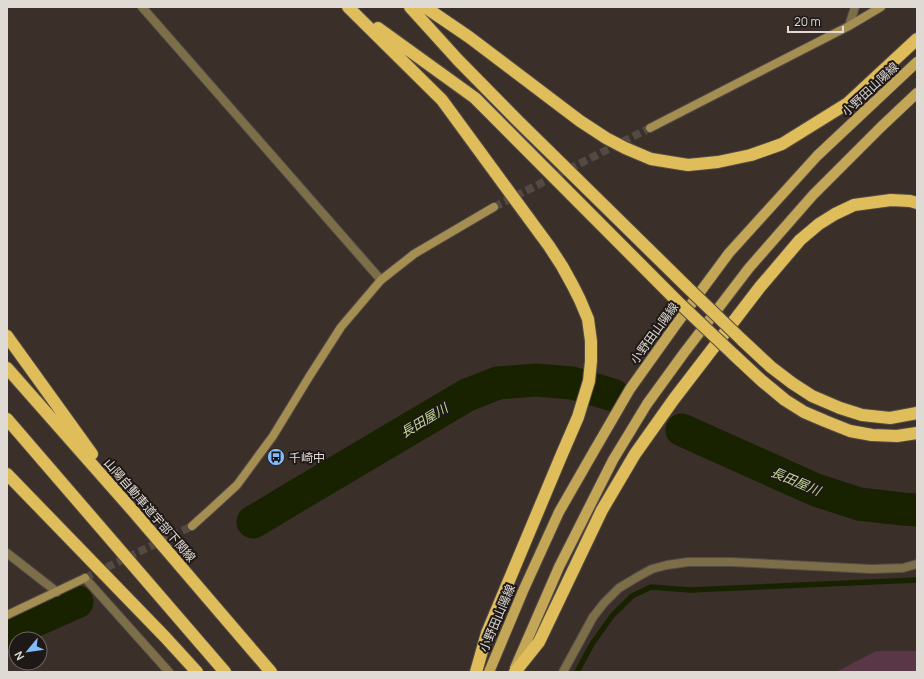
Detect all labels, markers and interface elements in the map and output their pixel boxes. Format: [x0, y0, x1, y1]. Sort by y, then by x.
scale bar [788, 8, 843, 34]
text: 20 m [794, 13, 821, 30]
street label: 小野田山陽線 [838, 58, 902, 120]
street label: 小野田山陽線 [626, 299, 682, 367]
water label: 長田屋川 [397, 398, 453, 441]
bus stop icon: 千崎中 [266, 447, 286, 467]
place label: 千崎中 [289, 449, 325, 466]
street label: 山陽自動車道宇部下関線 [100, 455, 200, 565]
water label: 長田屋川 [769, 463, 825, 500]
street label: 小野田山陽線 [475, 582, 519, 654]
north arrow [8, 631, 48, 671]
text: N [10, 649, 27, 663]

